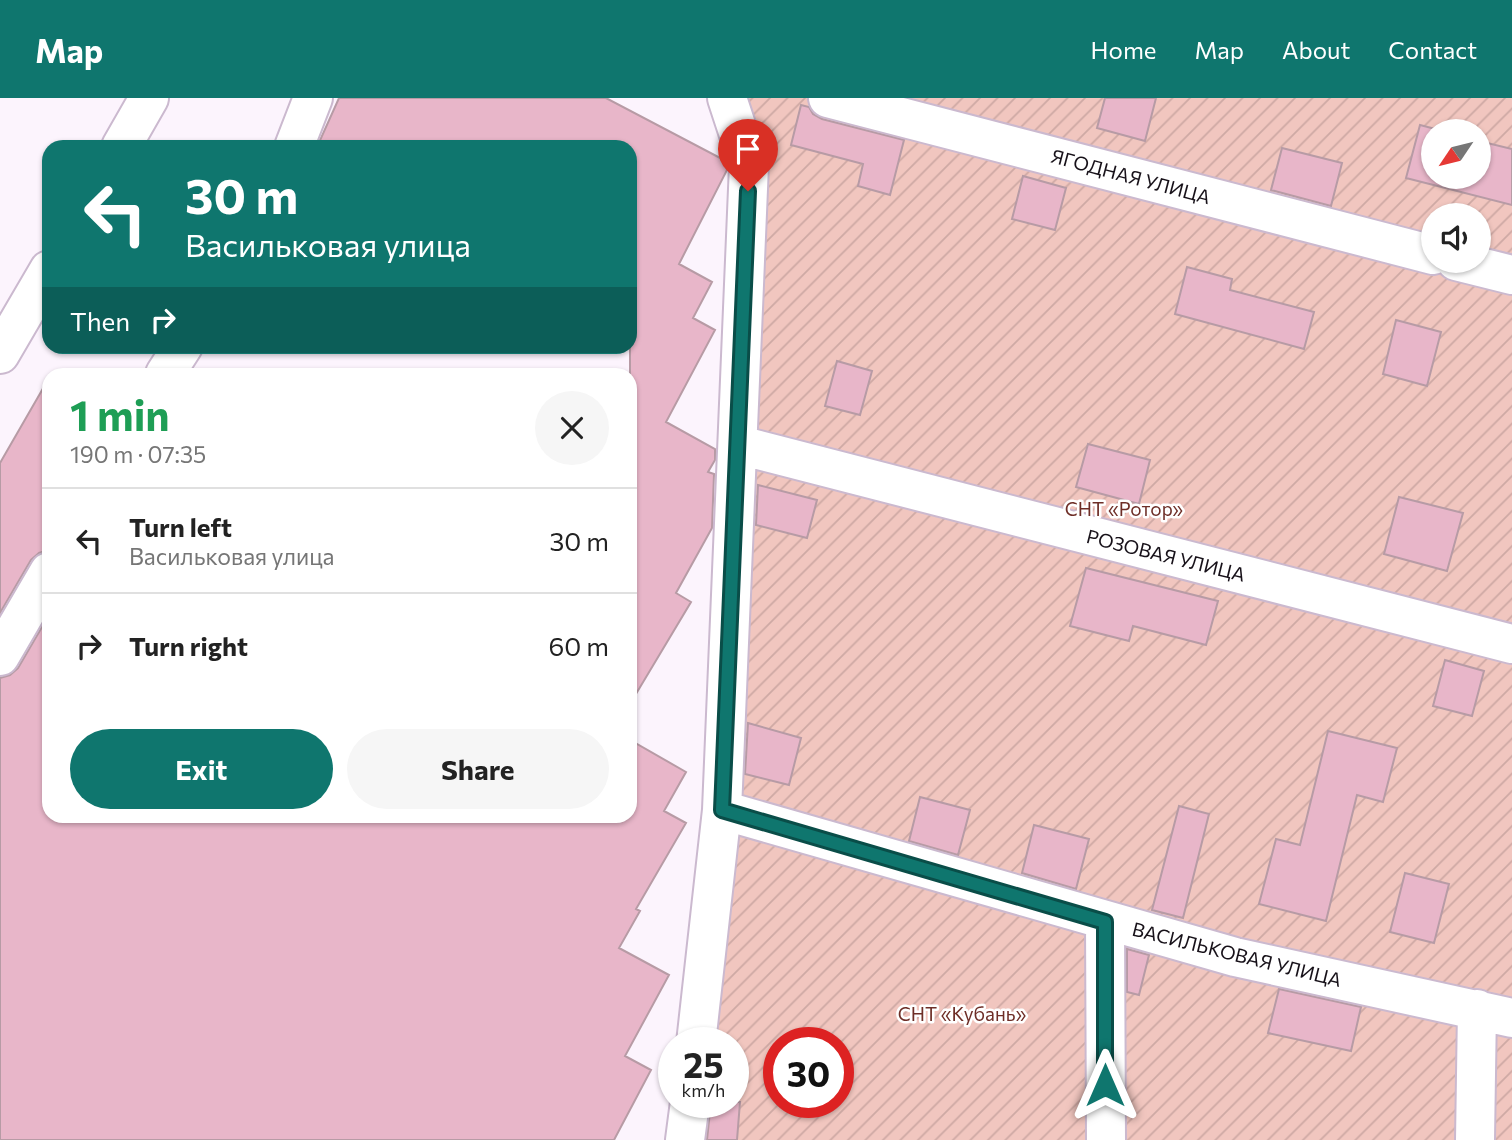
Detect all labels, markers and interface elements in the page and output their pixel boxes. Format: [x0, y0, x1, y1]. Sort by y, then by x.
text: Map [35, 29, 103, 70]
text: Home [1091, 35, 1157, 64]
text: Map [1195, 35, 1244, 64]
text: About [1282, 35, 1350, 64]
text: Contact [1388, 35, 1477, 64]
pin [718, 119, 778, 191]
north arrow [1421, 119, 1491, 189]
map controls [1421, 119, 1491, 273]
icon: arrive [729, 130, 767, 168]
street label: ЯГОДНАЯ УЛИЦА [1049, 144, 1213, 208]
text: 30 m [185, 164, 298, 224]
icon: left [70, 168, 161, 259]
button: sound [1421, 203, 1491, 273]
text: Васильковая улица [185, 224, 471, 264]
icon: right [144, 301, 182, 339]
text: Then [70, 305, 130, 336]
text: 1 min [70, 388, 170, 440]
button: close [535, 391, 609, 465]
text: 190 m · 07:35 [70, 440, 206, 468]
park label: СНТ «Ротор» [1065, 497, 1183, 520]
text: Turn left [129, 511, 232, 542]
icon: left [70, 522, 108, 560]
street label: РОЗОВАЯ УЛИЦА [1084, 524, 1248, 586]
text: 30 m [550, 525, 609, 556]
text: Васильковая улица [129, 542, 335, 570]
icon: right [70, 627, 108, 665]
text: Turn right [129, 630, 248, 661]
text: 60 m [549, 630, 609, 661]
button: Exit [70, 729, 333, 809]
button: Share [347, 729, 609, 809]
street label: ВАСИЛЬКОВАЯ УЛИЦА [1130, 917, 1344, 991]
park label: СНТ «Кубань» [898, 1002, 1026, 1025]
speed limit sign: 30 [763, 1027, 854, 1118]
text: 25 [683, 1042, 724, 1085]
position arrow [1068, 1048, 1142, 1122]
text: km/h [682, 1079, 725, 1101]

